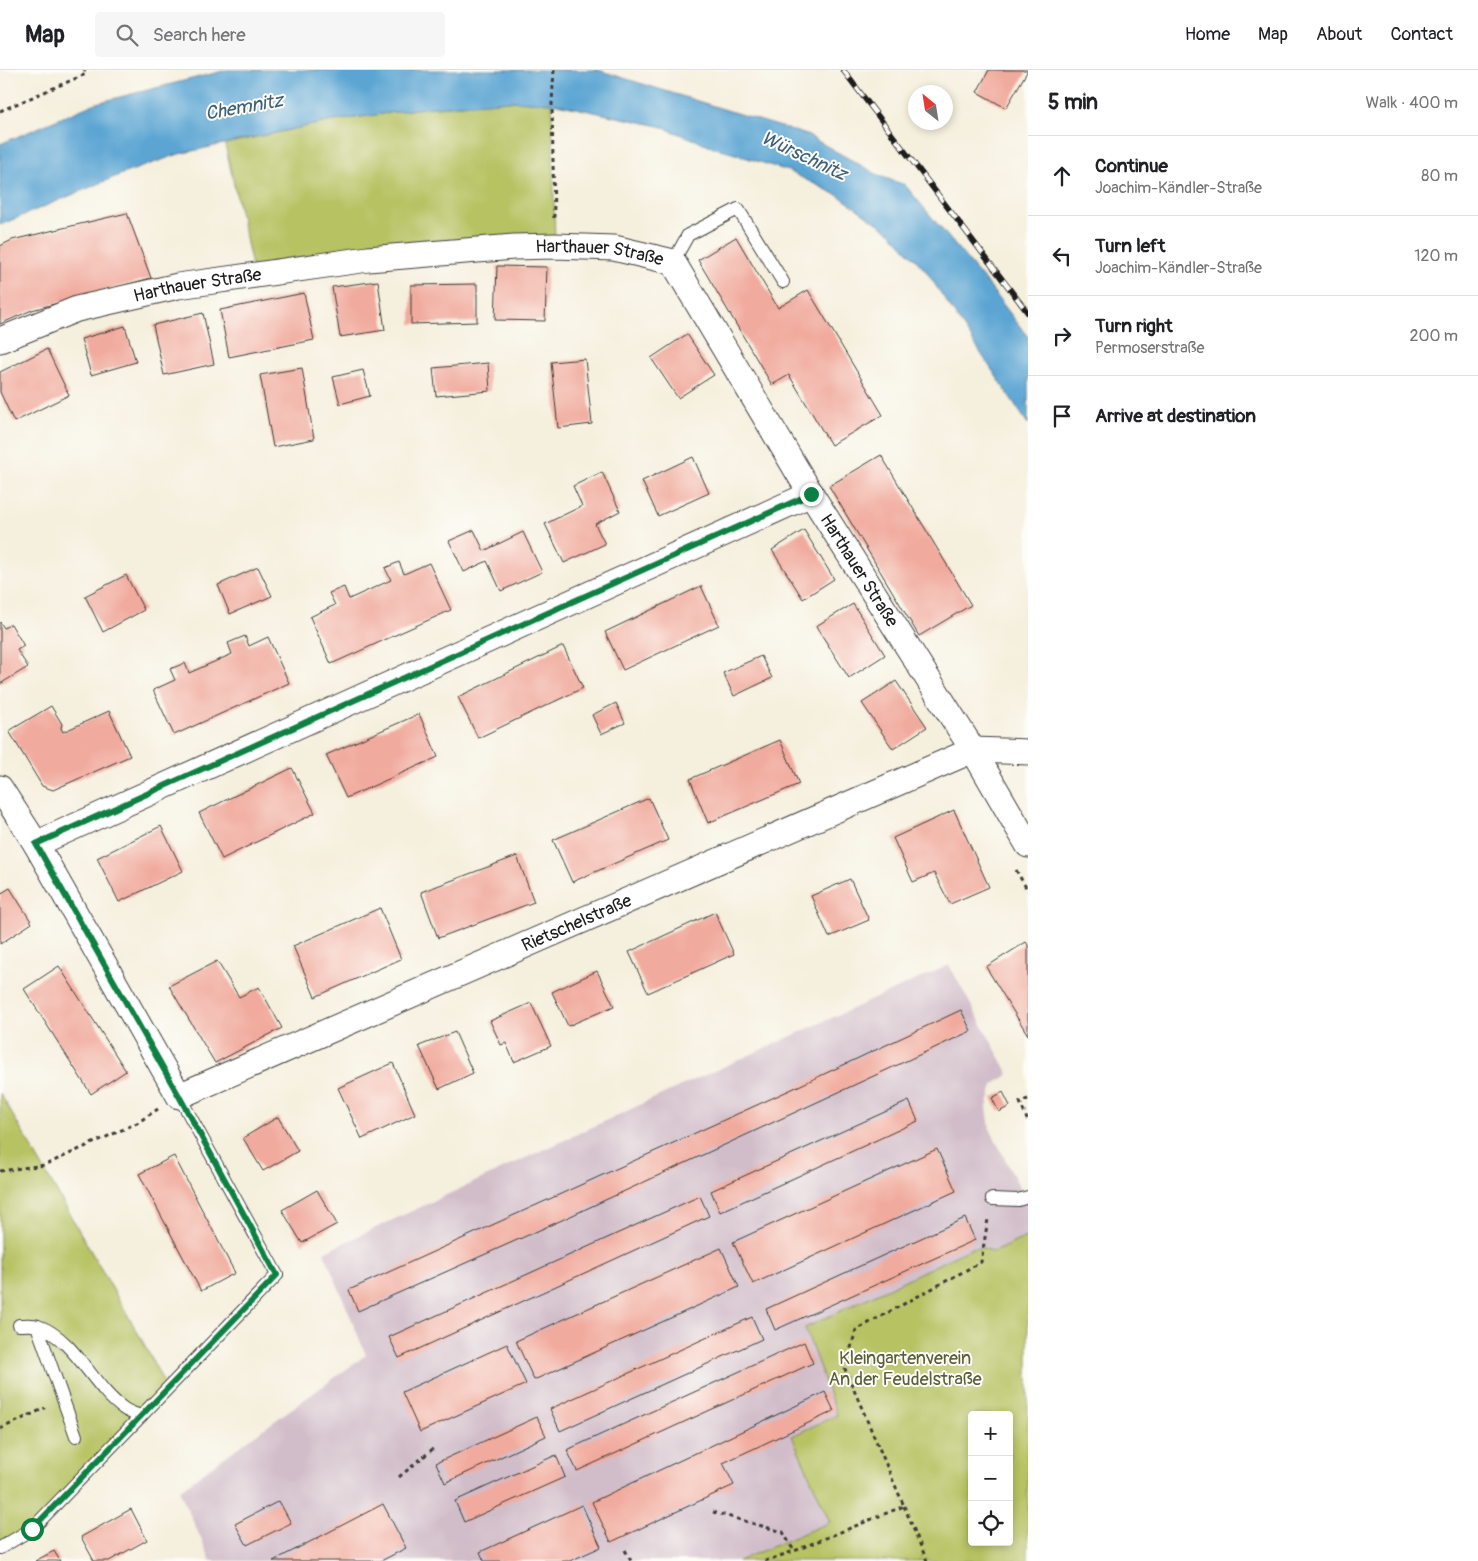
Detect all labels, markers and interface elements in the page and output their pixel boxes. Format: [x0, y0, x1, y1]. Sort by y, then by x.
search box [95, 12, 445, 57]
text: Map [25, 20, 65, 49]
icon: search [113, 21, 141, 49]
text: Search here [153, 23, 246, 47]
text: Home [1185, 23, 1230, 46]
text: Map [1258, 23, 1288, 46]
text: About [1316, 23, 1362, 46]
text: Contact [1390, 23, 1453, 46]
north arrow [908, 85, 953, 130]
water label: Chemnitz [203, 88, 287, 126]
text: 5 min [1048, 89, 1098, 116]
text: Walk · 400 m [1365, 93, 1458, 113]
water label: Würschnitz [757, 126, 852, 187]
text: Continue [1095, 154, 1168, 178]
icon: ahead [1048, 162, 1076, 190]
text: 80 m [1421, 166, 1458, 186]
text: Joachim-Kändler-Straße [1095, 178, 1262, 198]
text: Turn left [1095, 234, 1165, 258]
street label: Harthauer Straße [535, 235, 666, 271]
icon: left [1048, 242, 1076, 270]
text: 120 m [1414, 246, 1458, 266]
text: Joachim-Kändler-Straße [1095, 258, 1262, 278]
street label: Harthauer Straße [131, 263, 263, 307]
text: Turn right [1095, 314, 1173, 338]
icon: right [1048, 322, 1076, 350]
text: 200 m [1410, 326, 1458, 346]
text: Permoserstraße [1095, 338, 1204, 358]
icon: arrive [1048, 402, 1076, 430]
text: Arrive at destination [1095, 404, 1256, 428]
route end [800, 483, 823, 506]
street label: Harthauer Straße [815, 510, 904, 631]
street label: Rietschelstraße [518, 889, 635, 957]
park label: Kleingartenverein An der Feudelstraße [828, 1347, 982, 1391]
map controls [968, 1411, 1013, 1546]
button: + [968, 1411, 1013, 1456]
button: − [968, 1456, 1013, 1501]
button: locate [968, 1501, 1013, 1546]
route start [21, 1518, 44, 1541]

